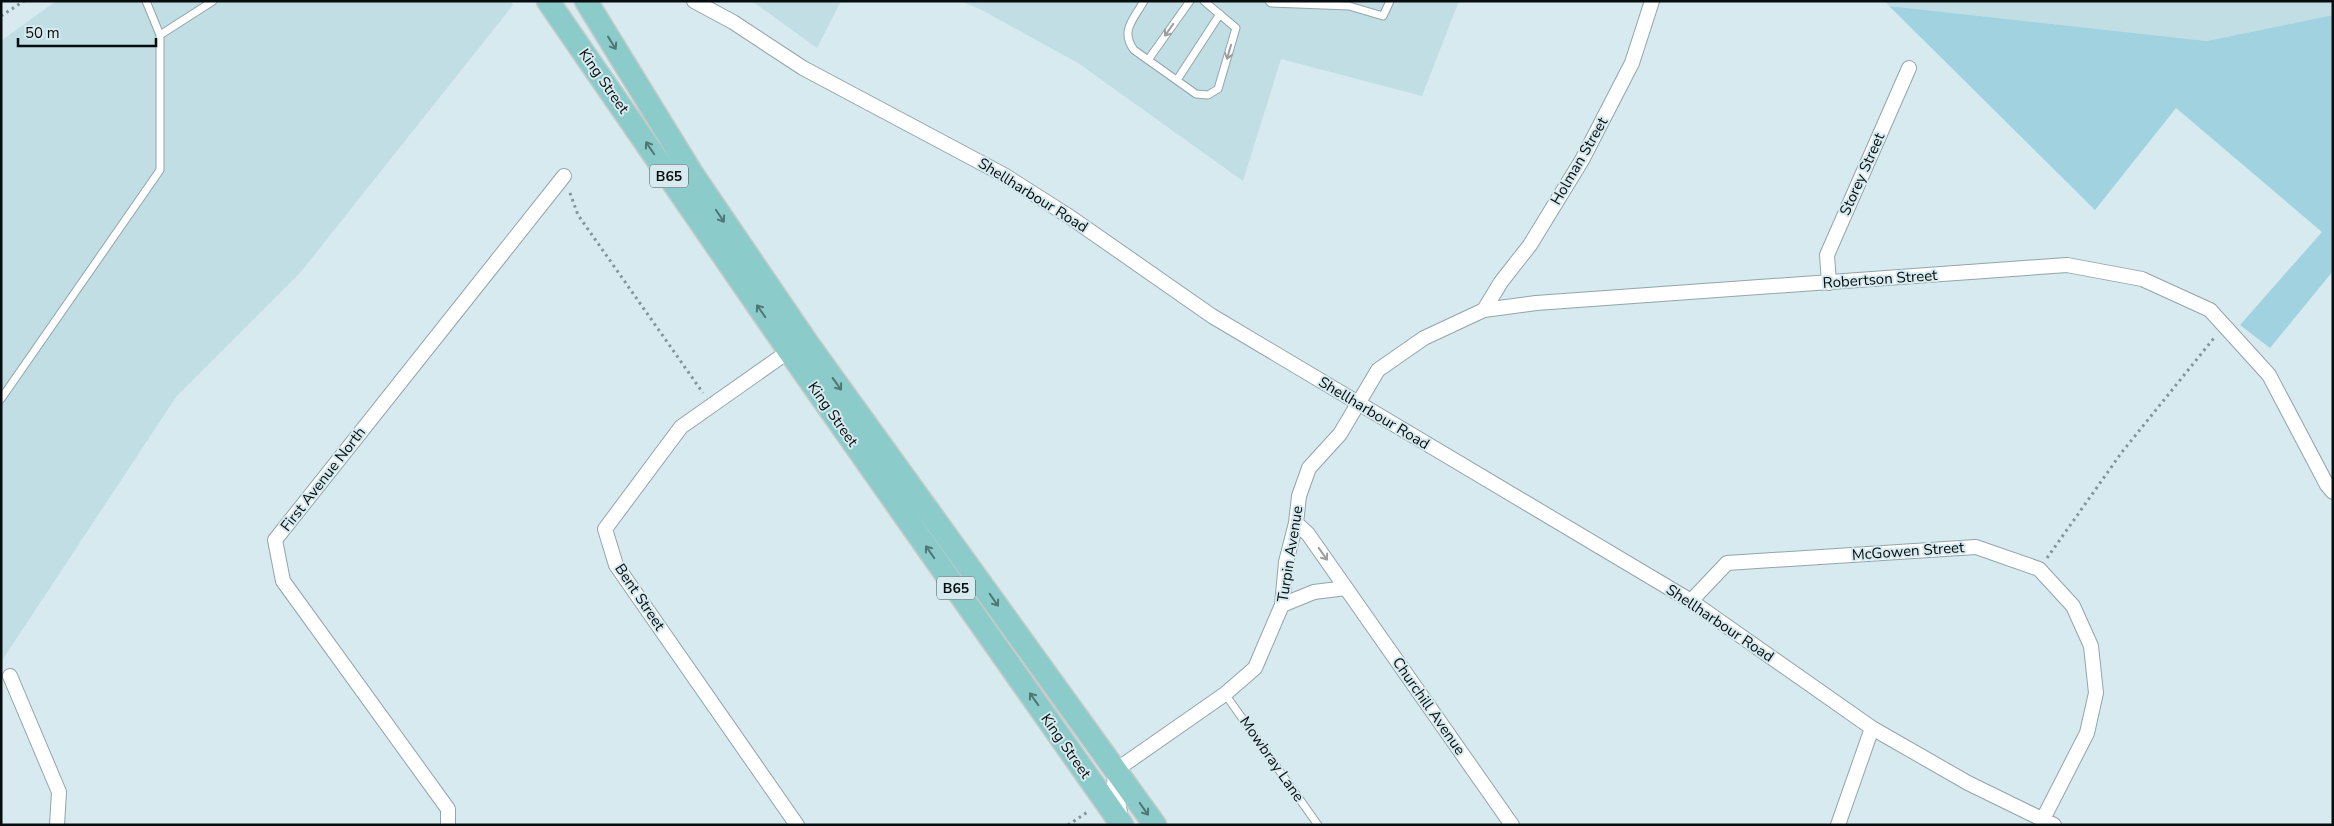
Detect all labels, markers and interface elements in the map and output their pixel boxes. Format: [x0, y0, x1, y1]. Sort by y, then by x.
scale bar [18, 15, 155, 47]
text: 50 m [25, 23, 60, 43]
one-way arrow [1164, 23, 1174, 37]
one-way arrow [607, 35, 617, 49]
one-way arrow [1224, 44, 1234, 60]
street label: King Street [574, 45, 634, 118]
street label: Holman Street [1546, 113, 1613, 209]
street label: Storey Street [1835, 129, 1889, 218]
one-way arrow [645, 141, 655, 155]
street label: Shellharbour Road [974, 153, 1092, 237]
road number: B65 [650, 165, 688, 188]
one-way arrow [715, 208, 725, 222]
street label: Robertson Street [1822, 265, 1939, 293]
one-way arrow [756, 304, 766, 318]
street label: Shellharbour Road [1315, 372, 1433, 454]
one-way arrow [832, 377, 842, 391]
street label: King Street [803, 378, 863, 451]
street label: First Avenue North [276, 423, 370, 535]
street label: Turpin Avenue [1273, 504, 1307, 604]
street label: McGowen Street [1851, 537, 1966, 565]
one-way arrow [925, 545, 935, 559]
one-way arrow [1318, 547, 1328, 561]
street label: Bent Street [610, 560, 670, 635]
road number: B65 [937, 576, 975, 600]
street label: Shellharbour Road [1662, 579, 1778, 667]
one-way arrow [989, 593, 999, 607]
street label: Churchill Avenue [1388, 653, 1470, 759]
one-way arrow [1029, 692, 1039, 706]
street label: King Street [1036, 710, 1096, 783]
street label: Mowbray Lane [1235, 712, 1309, 806]
one-way arrow [1139, 802, 1149, 816]

